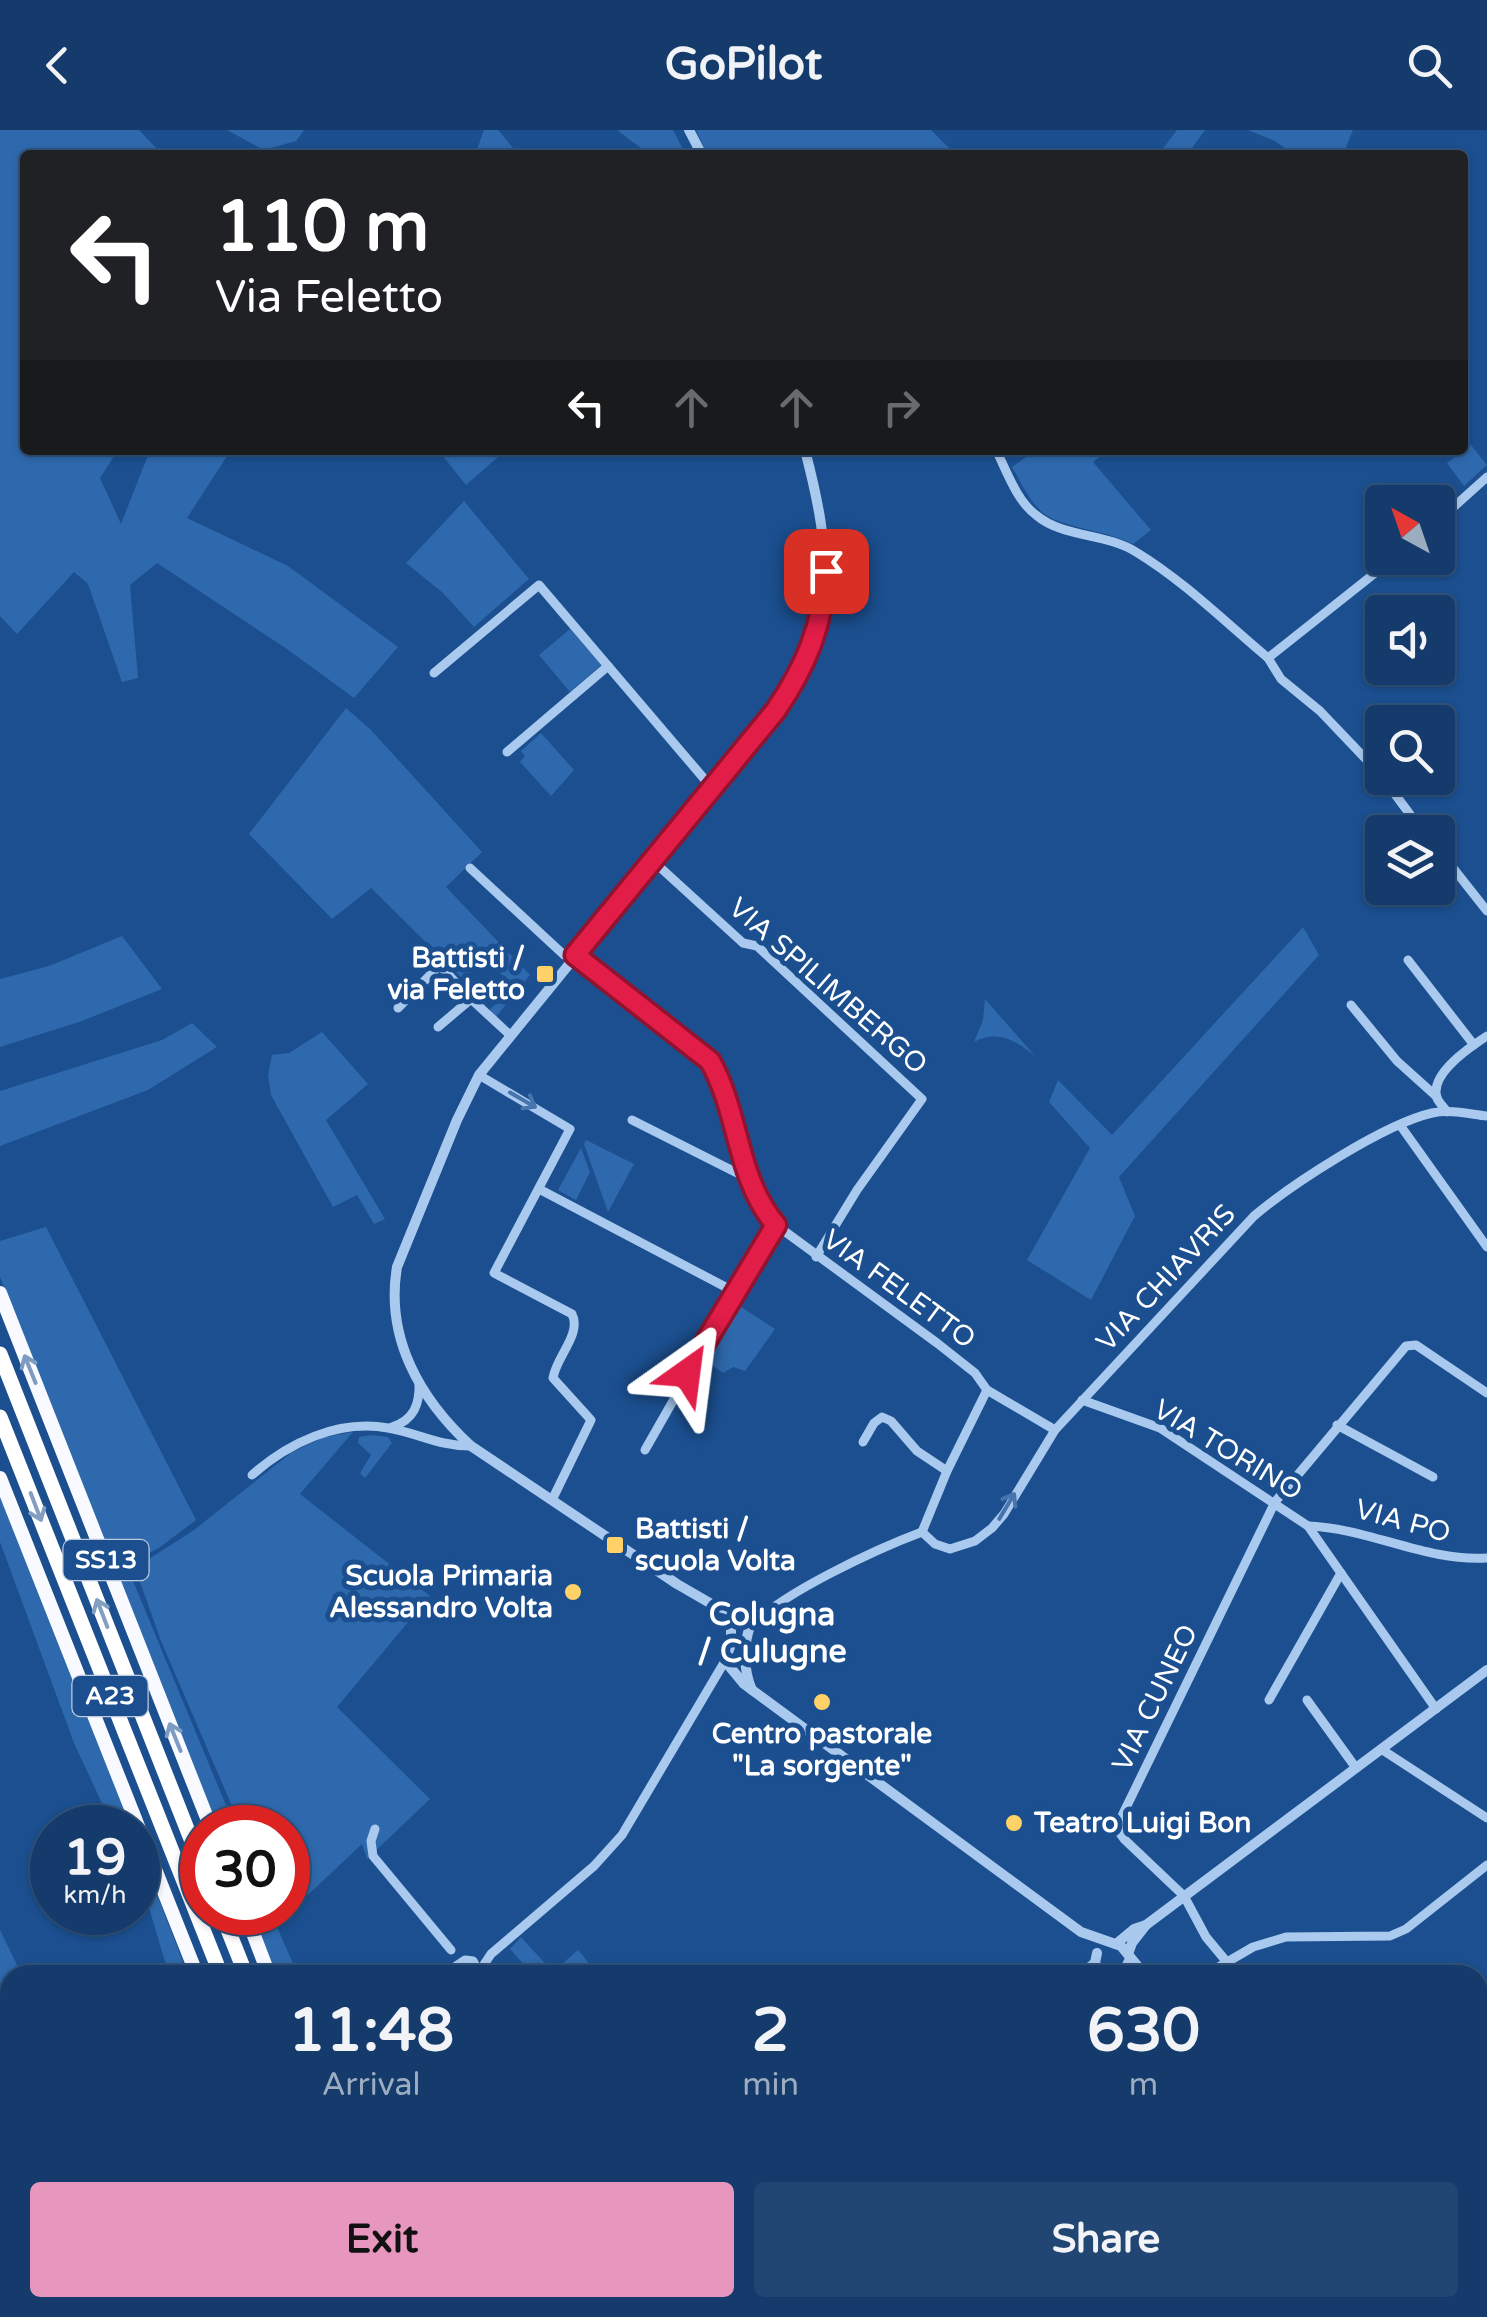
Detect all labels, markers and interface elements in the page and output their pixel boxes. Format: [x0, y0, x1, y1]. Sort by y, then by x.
icon: back [30, 38, 85, 93]
text: GoPilot [665, 38, 822, 92]
icon: search [1402, 38, 1457, 93]
text: 110 m [215, 186, 429, 270]
icon: left [50, 190, 180, 320]
text: Via Feletto [215, 271, 443, 325]
icon: left [559, 380, 614, 435]
icon: ahead [664, 380, 719, 435]
icon: ahead [769, 380, 824, 435]
icon: right [874, 380, 929, 435]
north arrow [1365, 485, 1455, 575]
map controls [1365, 485, 1455, 905]
pin [784, 529, 869, 614]
icon: arrive [799, 544, 854, 599]
button: sound [1365, 595, 1455, 685]
button: search [1365, 705, 1455, 795]
button: layers [1365, 815, 1455, 905]
street label: VIA SPILIMBERGO [722, 891, 934, 1081]
place label: Battisti / via Feletto [387, 941, 525, 1007]
marker: Battisti / via Feletto [534, 963, 556, 985]
one-way arrow [508, 1090, 537, 1110]
street label: VIA CHIAVRIS [1089, 1198, 1243, 1358]
street label: VIA FELETTO [816, 1222, 982, 1356]
position arrow [635, 1321, 739, 1425]
one-way arrow [20, 1355, 38, 1385]
street label: VIA TORINO [1147, 1392, 1309, 1508]
one-way arrow [28, 1492, 46, 1522]
one-way arrow [997, 1492, 1017, 1521]
street label: VIA PO [1352, 1492, 1454, 1550]
place label: Battisti / scuola Volta [635, 1512, 796, 1578]
marker: Battisti / scuola Volta [604, 1534, 626, 1556]
road number: SS13 [64, 1540, 148, 1580]
place label: Scuola Primaria Alessandro Volta [329, 1559, 553, 1625]
marker: Scuola Primaria Alessandro Volta [562, 1581, 584, 1603]
district label: Colugna / Culugne [697, 1596, 847, 1671]
one-way arrow [92, 1599, 110, 1629]
street label: VIA CUNEO [1105, 1619, 1205, 1777]
road number: A23 [72, 1676, 148, 1716]
marker: Centro pastorale "La sorgente" [811, 1691, 833, 1713]
place label: Centro pastorale "La sorgente" [712, 1717, 932, 1783]
one-way arrow [165, 1722, 183, 1753]
speed limit sign: 30 [180, 1805, 310, 1935]
place label: Teatro Luigi Bon [1033, 1806, 1251, 1840]
marker: Teatro Luigi Bon [1003, 1812, 1025, 1834]
text: 19 [64, 1828, 126, 1888]
text: km/h [64, 1880, 126, 1910]
text: 11:48 [288, 1995, 454, 2067]
text: 2 [752, 1995, 789, 2067]
text: 630 [1087, 1995, 1200, 2067]
text: Arrival [322, 2066, 421, 2104]
text: min [742, 2066, 799, 2104]
text: m [1129, 2066, 1158, 2104]
button: Exit [30, 2182, 734, 2297]
button: Share [754, 2182, 1458, 2297]

